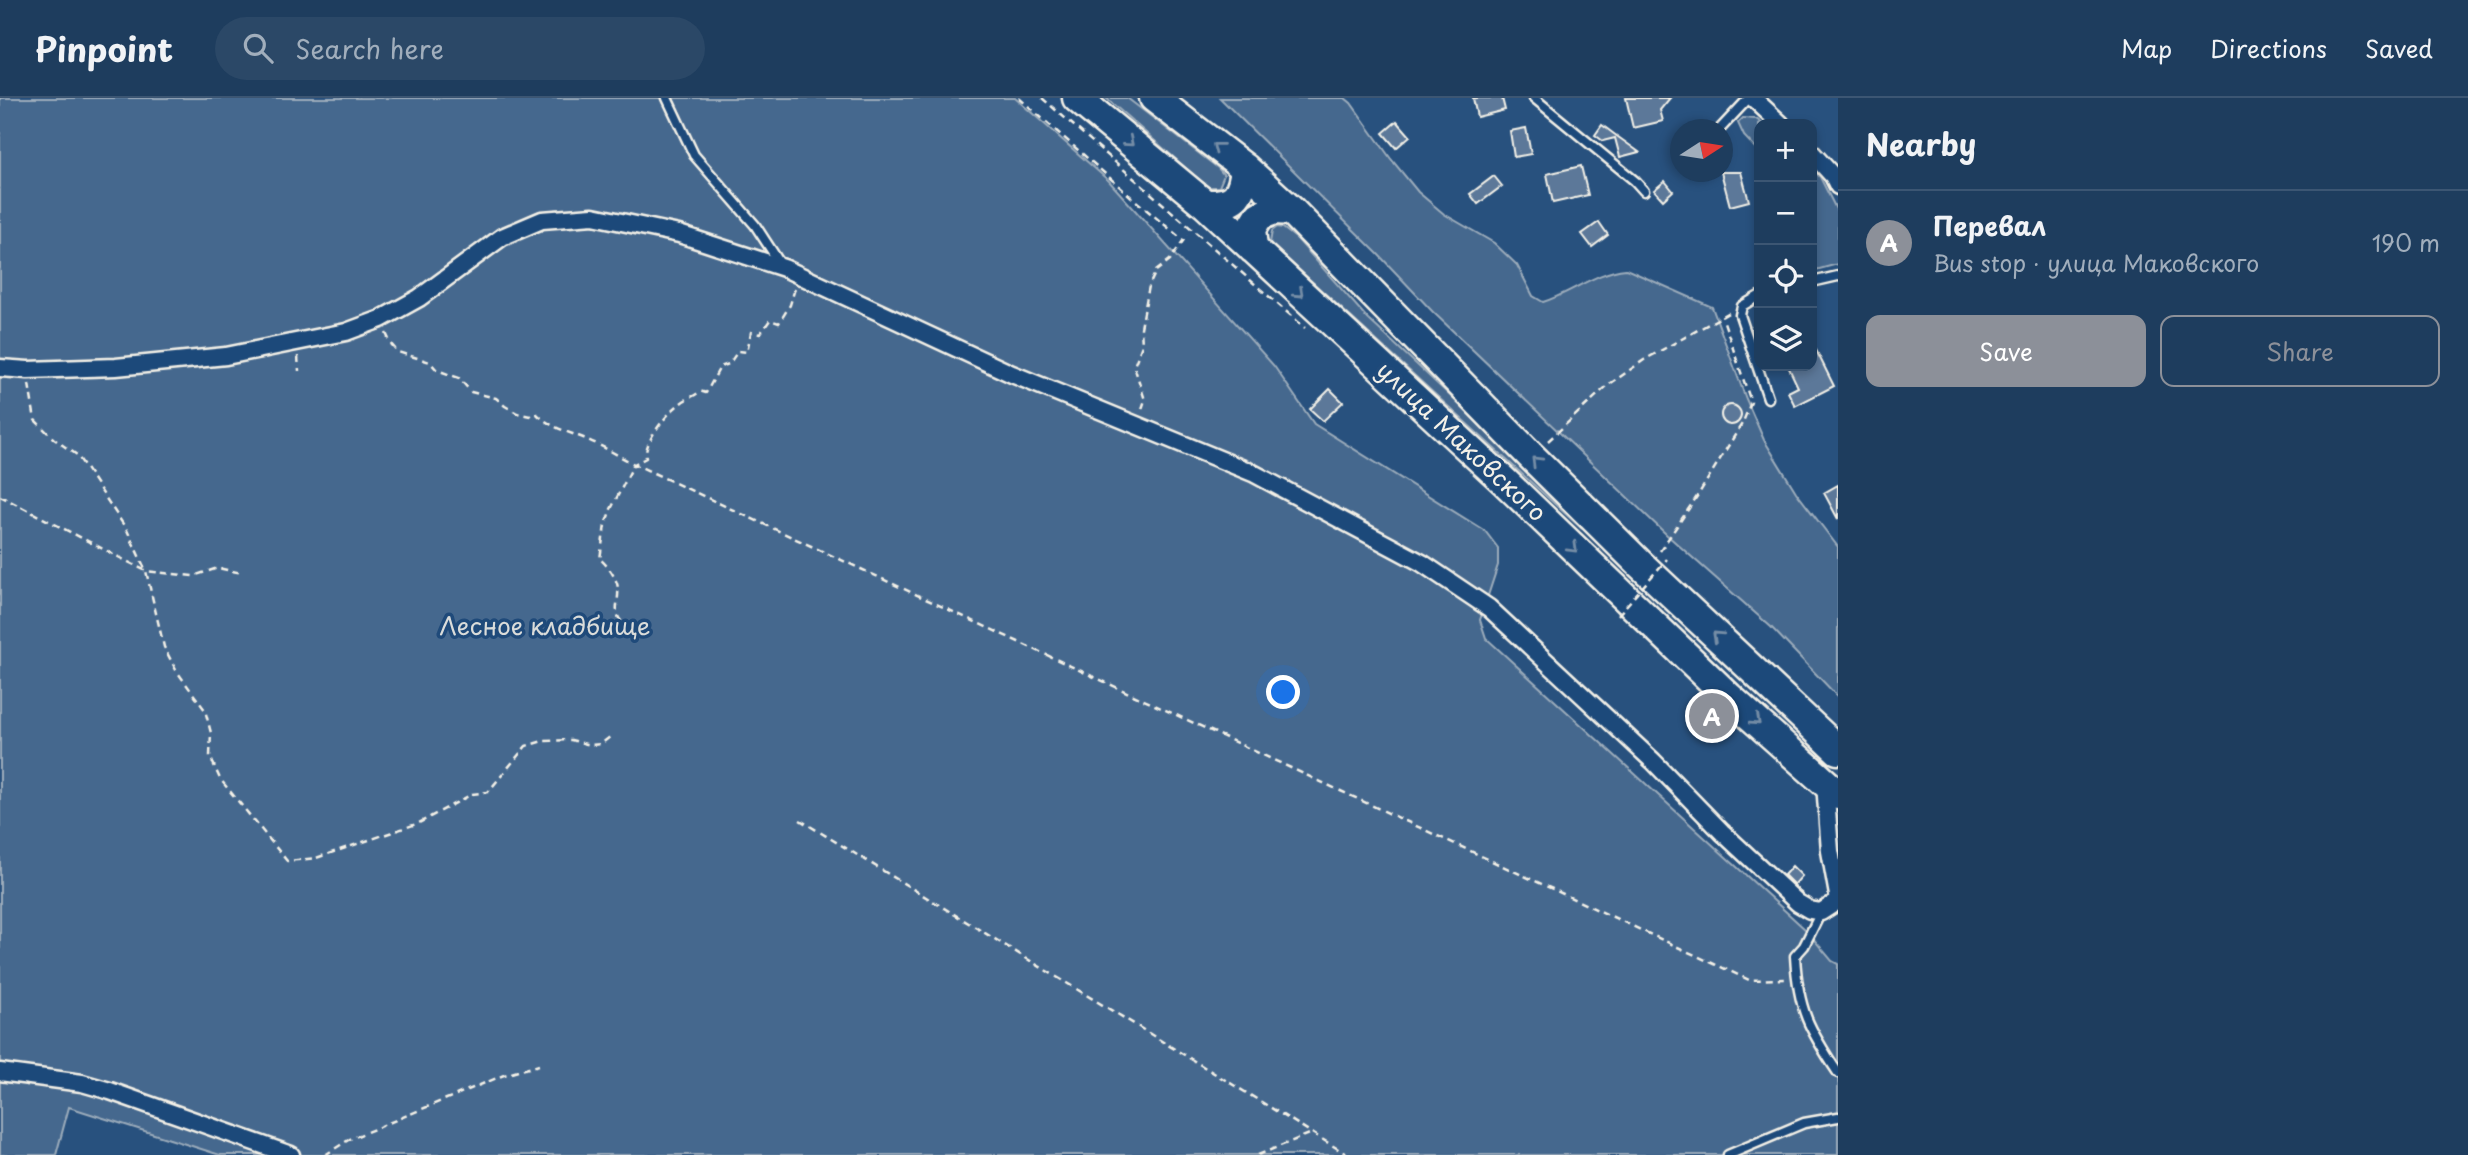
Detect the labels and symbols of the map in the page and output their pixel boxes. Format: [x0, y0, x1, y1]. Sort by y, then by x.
north arrow [1670, 119, 1733, 182]
one-way arrow [1122, 133, 1134, 146]
one-way arrow [1213, 142, 1225, 155]
one-way arrow [1291, 285, 1304, 297]
street label: улица Маковского [1369, 352, 1556, 529]
one-way arrow [1531, 456, 1544, 469]
one-way arrow [1565, 539, 1578, 552]
park label: Лесное кладбище [439, 607, 651, 643]
one-way arrow [1712, 631, 1725, 644]
your location [1266, 675, 1300, 709]
pin: A [1689, 690, 1735, 742]
one-way arrow [1748, 713, 1761, 725]

